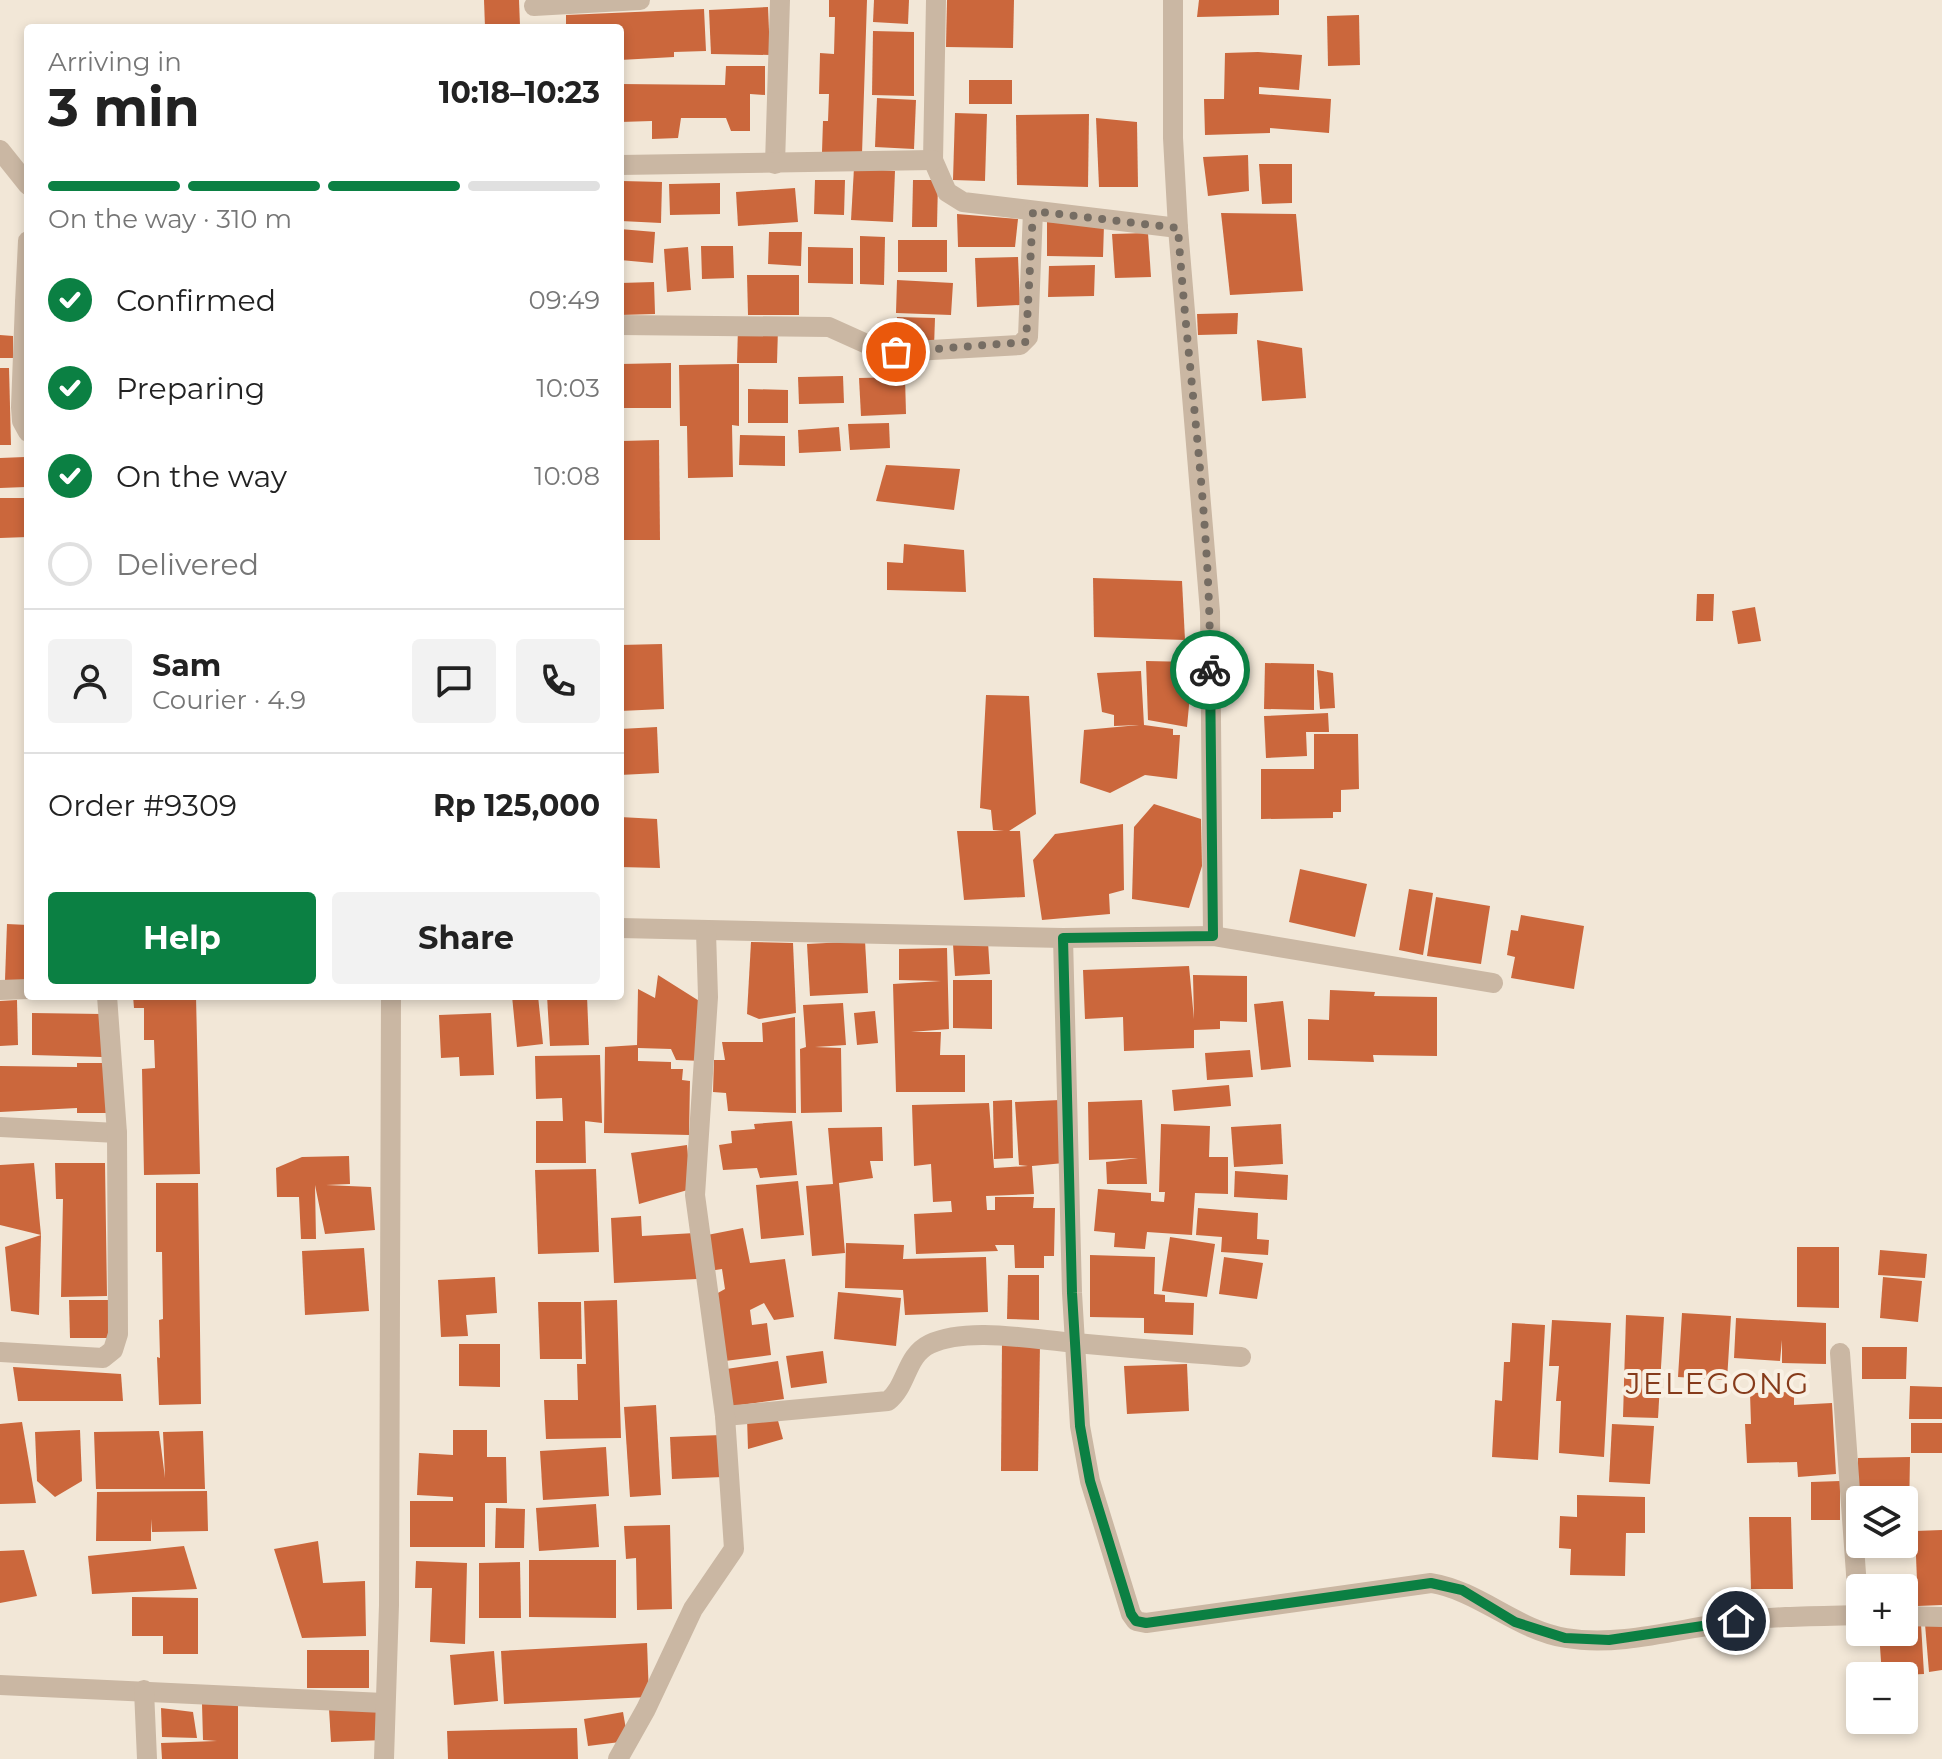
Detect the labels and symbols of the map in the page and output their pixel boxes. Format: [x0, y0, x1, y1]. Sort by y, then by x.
pin [862, 318, 930, 386]
courier [1170, 630, 1250, 710]
district label: JELEGONG [1625, 1365, 1810, 1402]
pin [1702, 1587, 1770, 1655]

